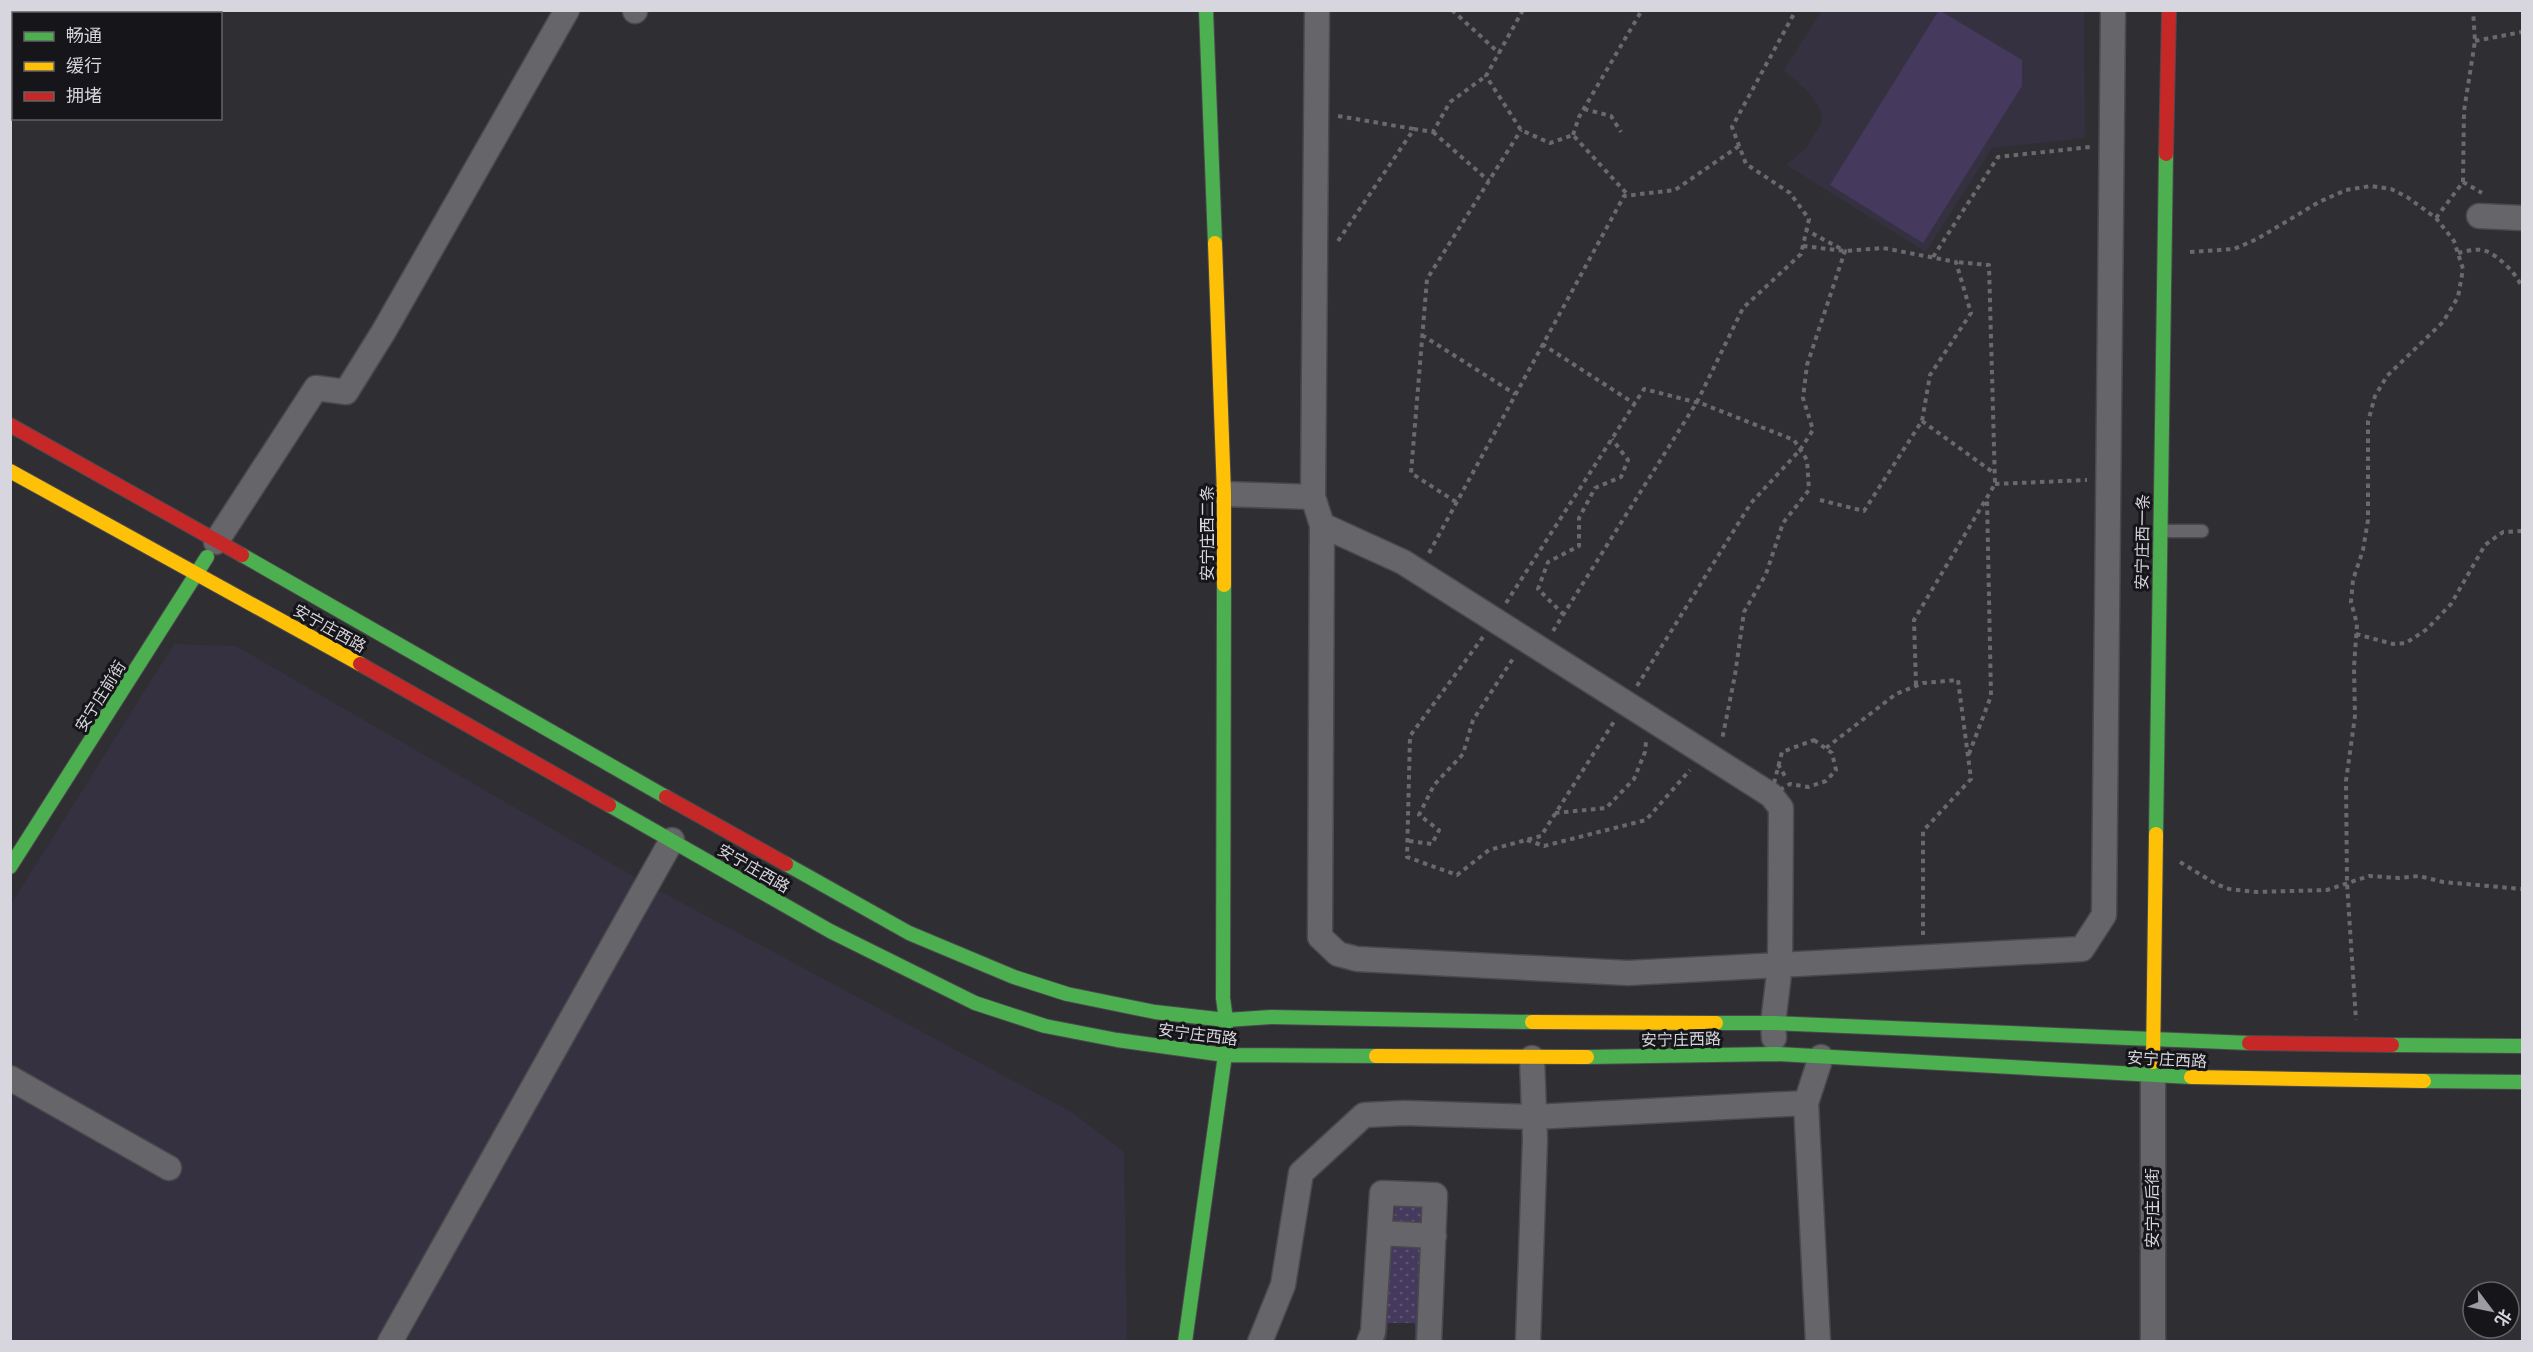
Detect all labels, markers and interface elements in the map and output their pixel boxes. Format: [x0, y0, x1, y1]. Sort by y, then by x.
legend [12, 12, 222, 120]
text: 畅通 [66, 25, 102, 46]
text: 缓行 [66, 55, 102, 76]
text: 拥堵 [66, 85, 102, 106]
street label: 安宁庄西二条 [1198, 485, 1217, 581]
street label: 安宁庄西一条 [2132, 494, 2153, 590]
street label: 安宁庄西路 [290, 601, 369, 656]
street label: 安宁庄前街 [71, 657, 130, 735]
street label: 安宁庄西路 [714, 840, 793, 897]
street label: 安宁庄西路 [1157, 1020, 1239, 1049]
street label: 安宁庄西路 [1641, 1029, 1721, 1050]
street label: 安宁庄西路 [2127, 1048, 2207, 1071]
street label: 安宁庄后街 [2143, 1168, 2162, 1248]
north arrow [2461, 1280, 2521, 1340]
text: 北 [2491, 1306, 2516, 1330]

